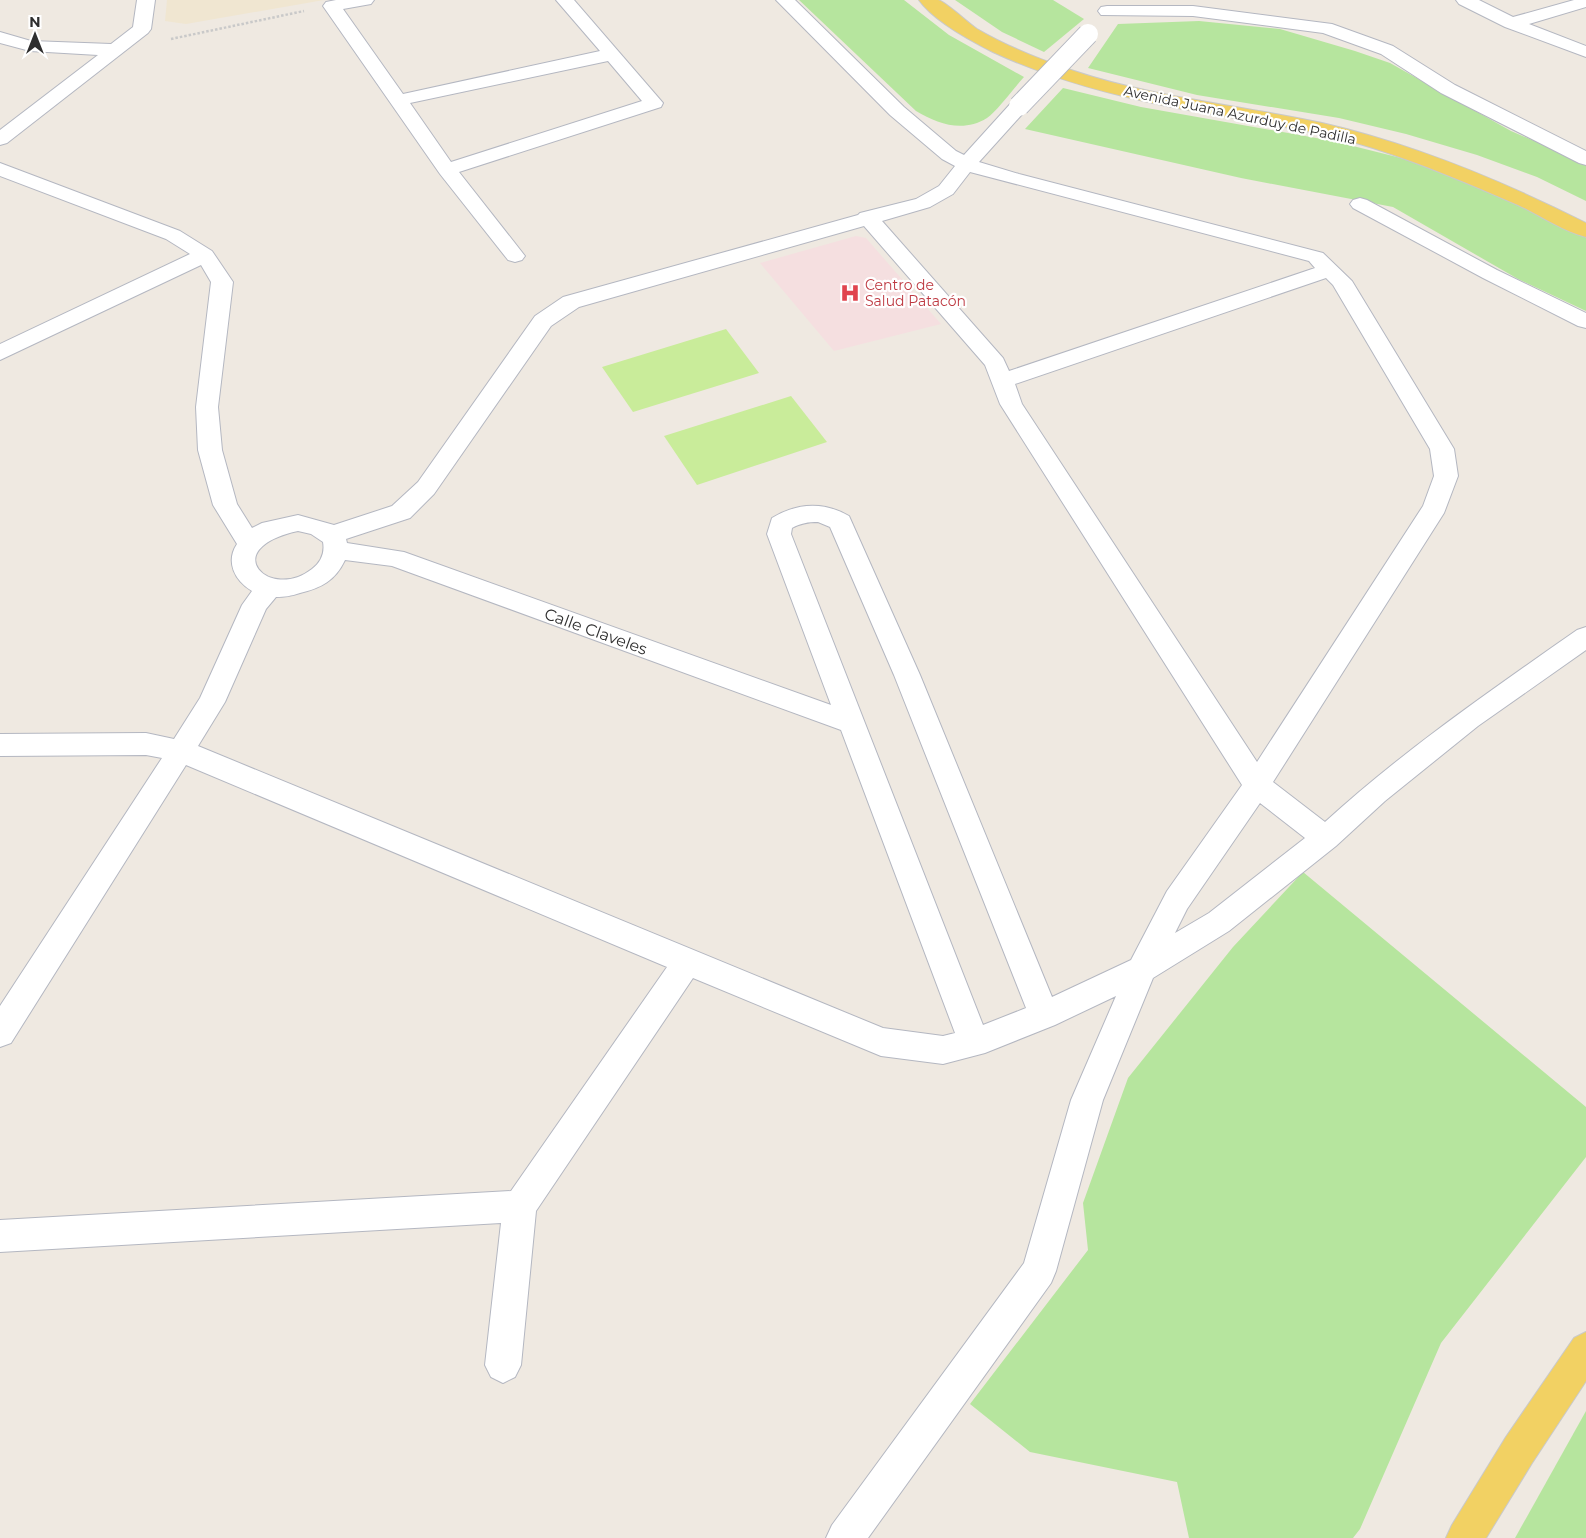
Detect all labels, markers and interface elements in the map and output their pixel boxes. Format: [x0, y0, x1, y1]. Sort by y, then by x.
north arrow [10, 10, 60, 60]
text: N [29, 13, 41, 31]
street label: Avenida Juana Azurduy de Padilla [1122, 82, 1358, 148]
place label: Centro de Salud Patacón [865, 276, 966, 310]
hospital icon: Centro de Salud Patacón [839, 282, 861, 304]
street label: Calle Claveles [542, 604, 650, 659]

